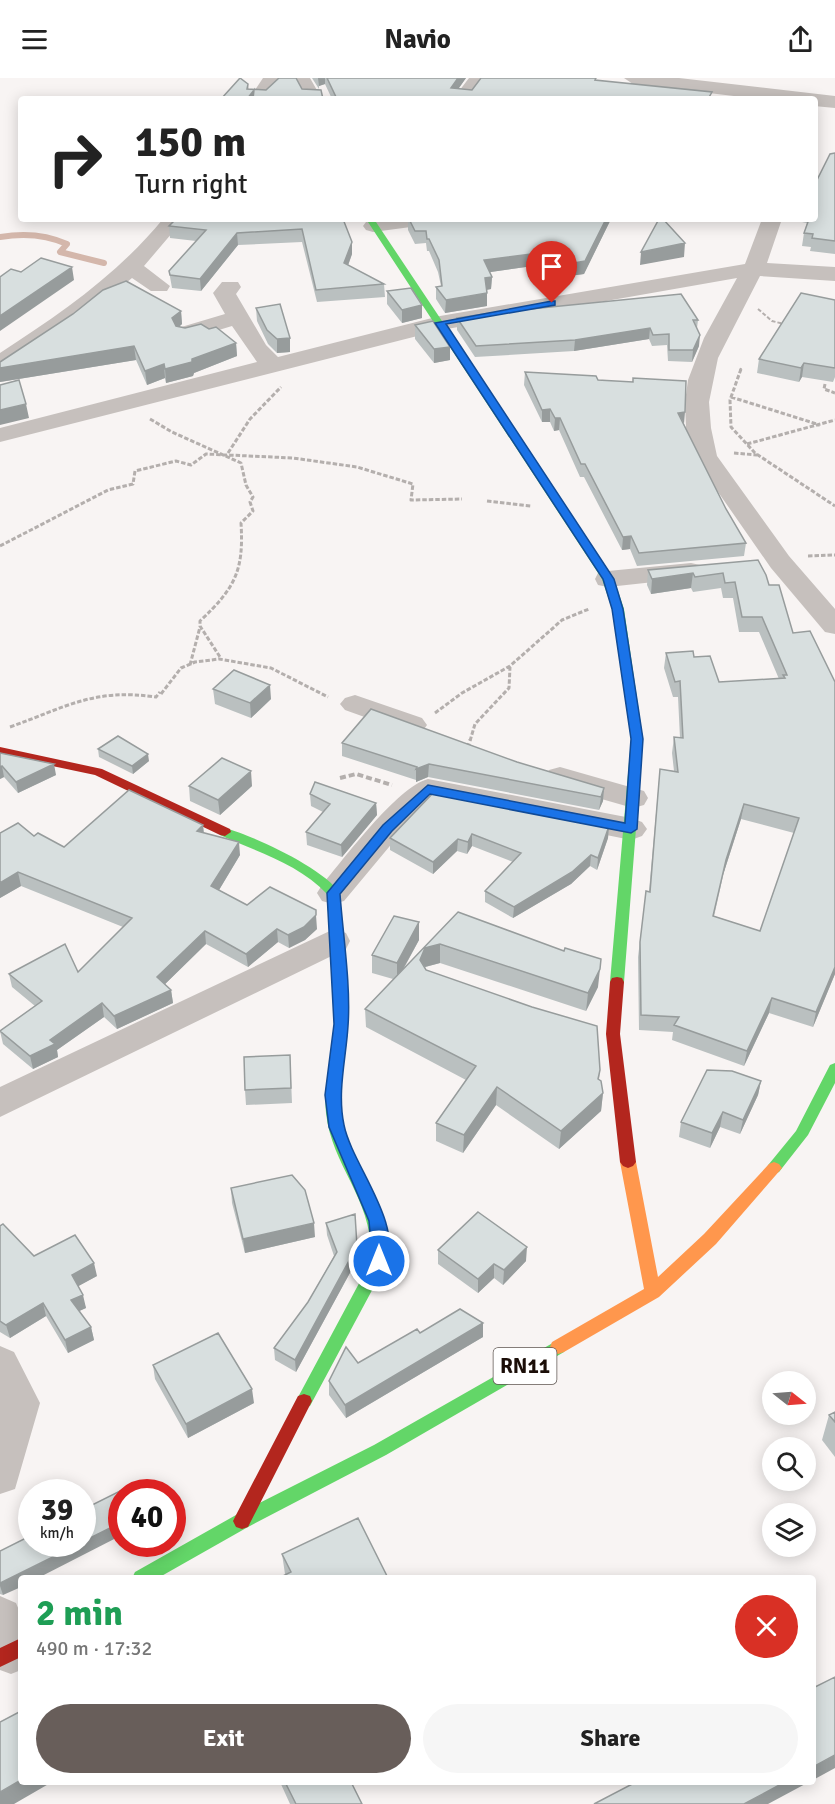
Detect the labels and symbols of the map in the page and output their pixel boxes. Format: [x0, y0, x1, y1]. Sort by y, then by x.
pin [526, 241, 577, 303]
position arrow [347, 1229, 411, 1293]
road number: RN11 [494, 1348, 556, 1384]
north arrow [762, 1371, 816, 1425]
speed limit sign: 40 [108, 1479, 186, 1557]

